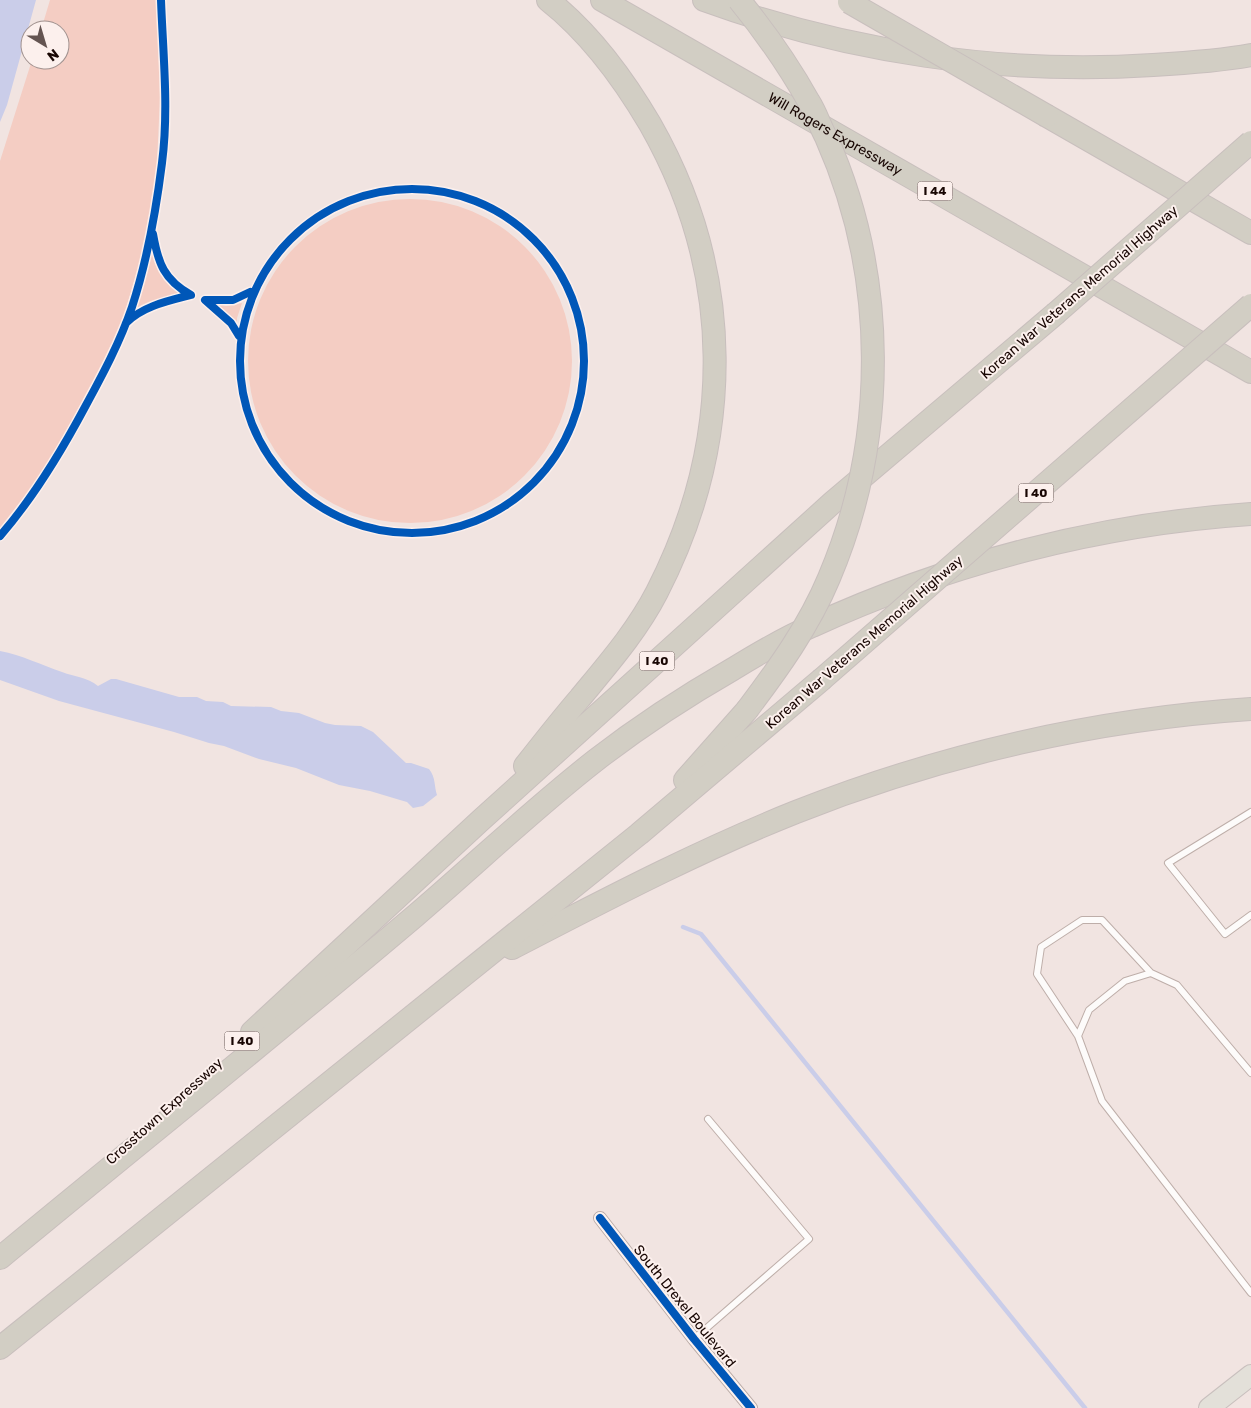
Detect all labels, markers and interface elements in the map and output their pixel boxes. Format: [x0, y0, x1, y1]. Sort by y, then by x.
north arrow [20, 20, 70, 70]
text: N [43, 45, 62, 65]
street label: Will Rogers Expressway [765, 89, 906, 179]
road number: I 44 [918, 182, 952, 200]
street label: Korean War Veterans Memorial Highway [977, 202, 1182, 383]
road number: I 40 [1018, 483, 1054, 502]
street label: Korean War Veterans Memorial Highway [762, 552, 967, 733]
road number: I 40 [640, 651, 674, 670]
road number: I 40 [224, 1032, 260, 1050]
street label: Crosstown Expressway [103, 1054, 226, 1168]
street label: South Drexel Boulevard [630, 1242, 739, 1371]

